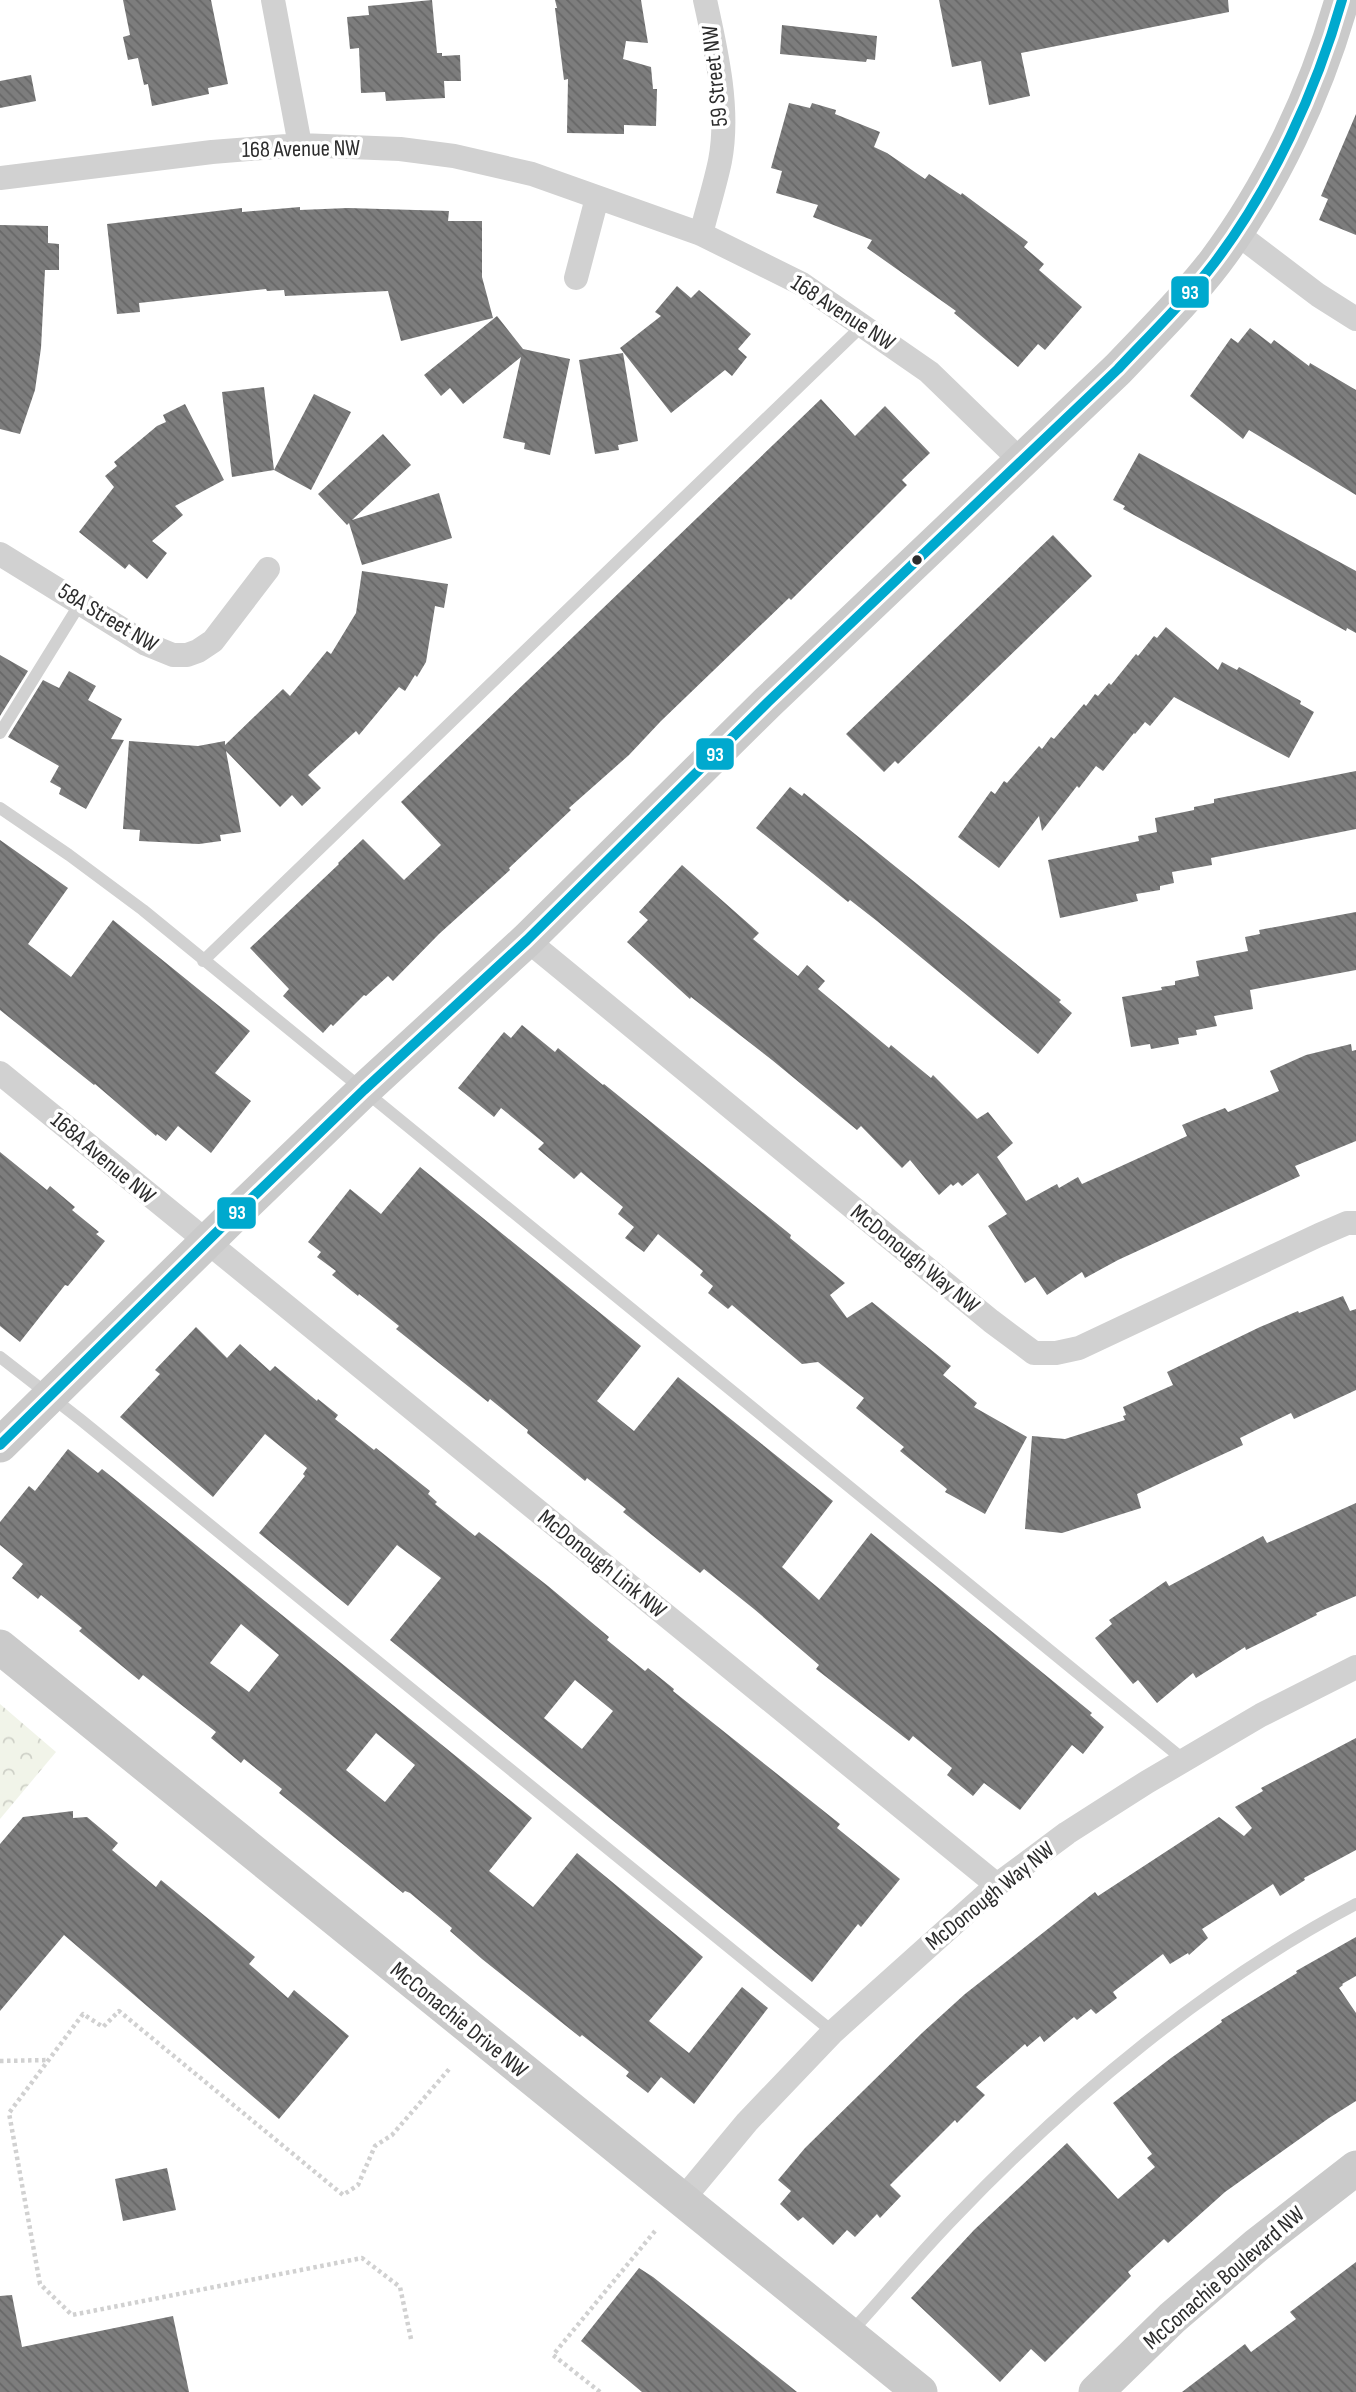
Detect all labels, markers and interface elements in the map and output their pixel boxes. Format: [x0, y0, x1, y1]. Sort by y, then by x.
street label: 59 Street NW [696, 24, 734, 128]
street label: 168 Avenue NW [242, 134, 360, 164]
street label: 168 Avenue NW [786, 269, 900, 357]
line badge: 93 [1170, 275, 1210, 309]
text: 93 [1181, 282, 1199, 305]
unlabelled marker [910, 553, 924, 567]
street label: 58A Street NW [53, 577, 163, 659]
line badge: 93 [695, 737, 735, 771]
text: 93 [706, 744, 724, 767]
street label: 168A Avenue NW [45, 1106, 161, 1210]
line badge: 93 [216, 1196, 257, 1230]
street label: McDonough Way NW [845, 1198, 985, 1320]
text: 93 [228, 1202, 246, 1225]
street label: McDonough Link NW [532, 1504, 672, 1624]
street label: McDonough Way NW [920, 1835, 1060, 1957]
street label: McConachie Drive NW [385, 1956, 533, 2084]
street label: McConachie Boulevard NW [1138, 2200, 1310, 2356]

